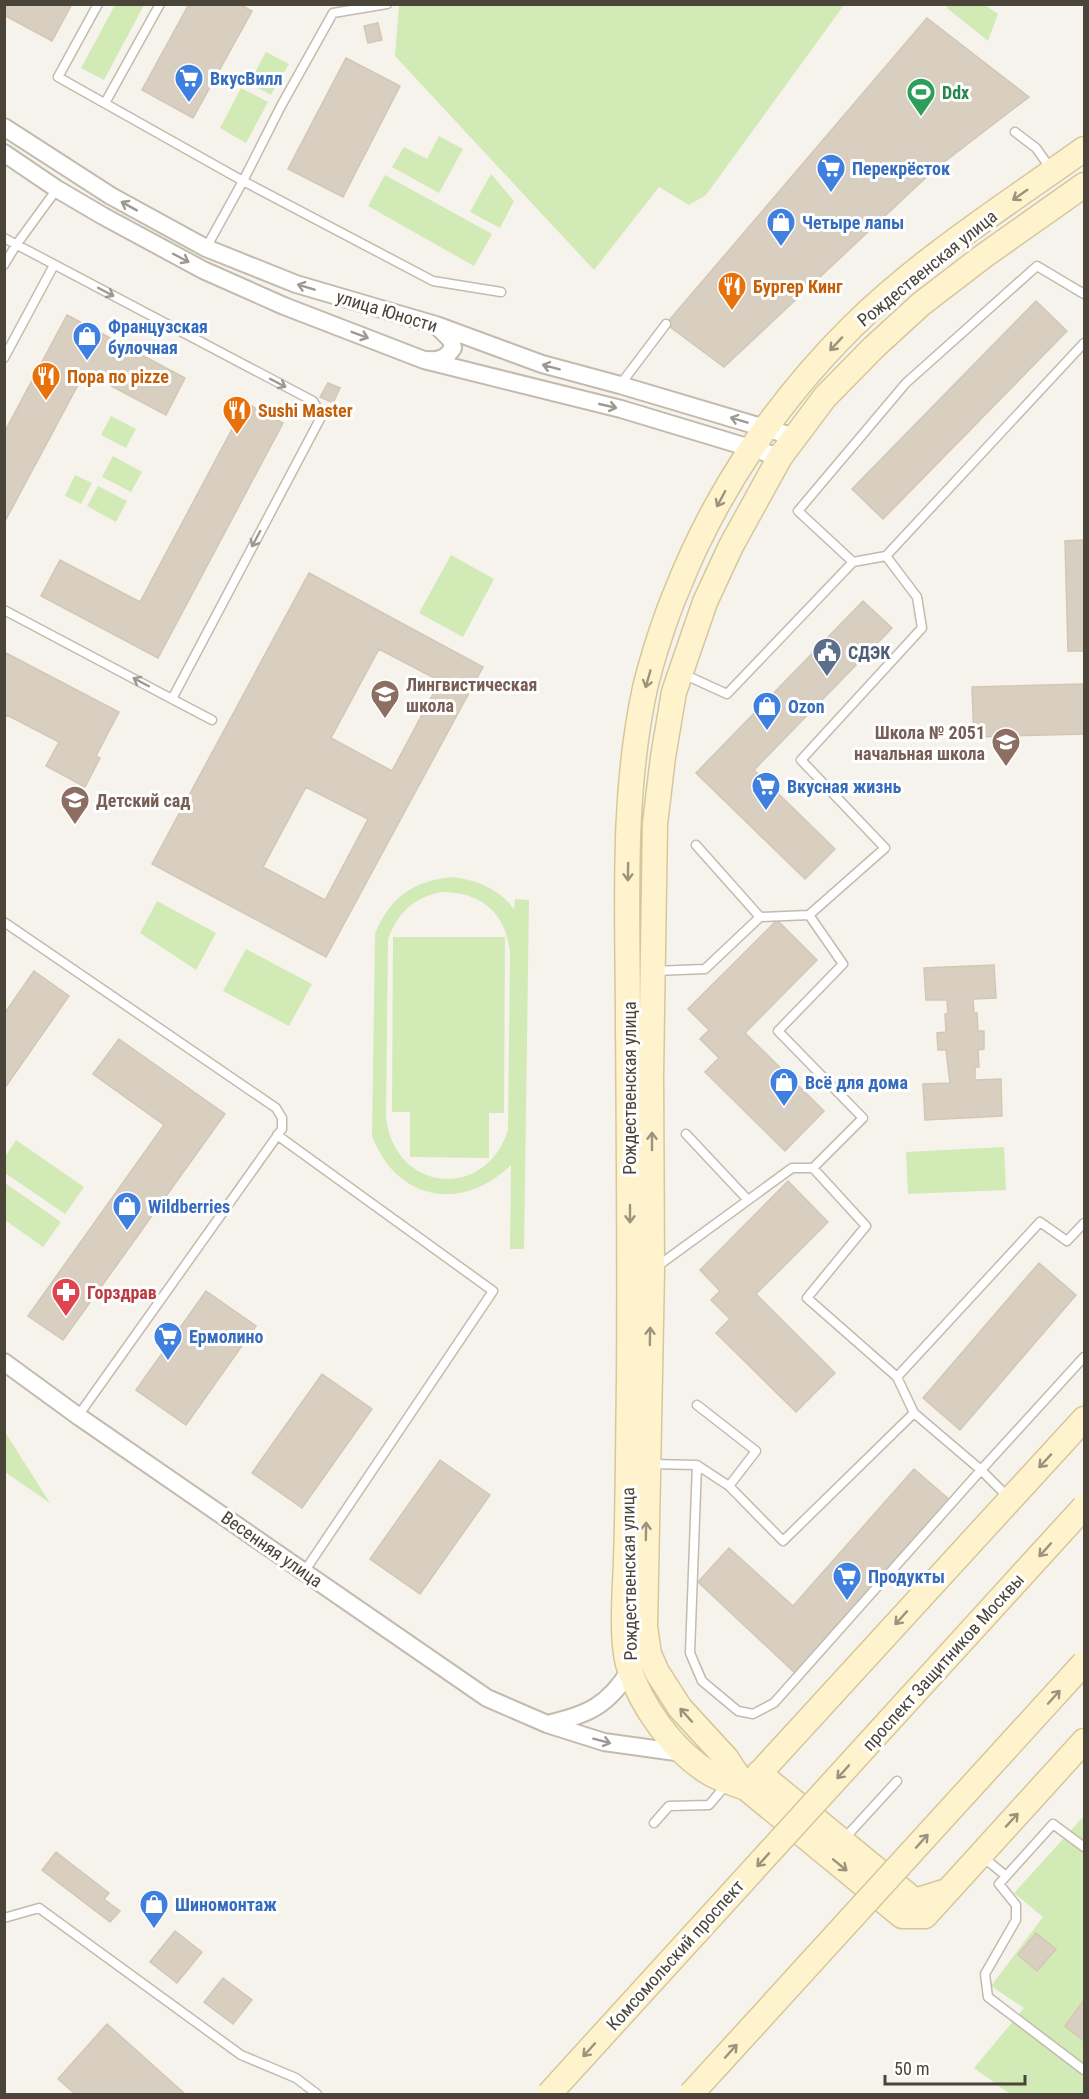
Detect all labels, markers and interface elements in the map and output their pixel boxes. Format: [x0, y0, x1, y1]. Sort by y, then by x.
supermarket icon: ВкусВилл [173, 62, 205, 104]
place label: ВкусВилл [210, 68, 282, 89]
sports icon: Ddx [905, 76, 937, 118]
place label: Ddx [942, 82, 969, 103]
supermarket icon: Перекрёсток [815, 152, 847, 194]
place label: Перекрёсток [852, 158, 950, 179]
one-way arrow [1012, 189, 1028, 201]
one-way arrow [121, 200, 139, 211]
street label: Рождественская улица [853, 205, 1001, 331]
shop icon: Четыре лапы [765, 206, 797, 248]
place label: Четыре лапы [802, 212, 904, 233]
one-way arrow [172, 252, 189, 264]
restaurant icon: Бургер Кинг [716, 270, 748, 312]
place label: Бургер Кинг [753, 276, 843, 297]
one-way arrow [297, 281, 316, 292]
street label: улица Юности [334, 286, 440, 336]
one-way arrow [96, 287, 114, 298]
place label: Французская булочная [108, 316, 208, 358]
shop icon: Французская булочная [71, 320, 103, 362]
one-way arrow [350, 331, 369, 342]
one-way arrow [829, 337, 843, 352]
restaurant icon: Пора по pizze [30, 360, 62, 402]
one-way arrow [542, 360, 561, 372]
place label: Пора по pizze [67, 366, 169, 387]
one-way arrow [269, 377, 286, 389]
restaurant icon: Sushi Master [221, 394, 253, 436]
place label: Sushi Master [258, 400, 353, 421]
one-way arrow [598, 401, 617, 413]
one-way arrow [730, 414, 749, 425]
one-way arrow [715, 489, 727, 507]
one-way arrow [250, 530, 261, 548]
public building icon: СДЭК [811, 636, 843, 678]
place label: СДЭК [848, 642, 891, 663]
one-way arrow [642, 669, 653, 688]
place label: Лингвистическая школа [406, 674, 537, 716]
one-way arrow [132, 676, 150, 687]
school or university icon: Лингвистическая школа [369, 678, 401, 720]
shop icon: Ozon [751, 690, 783, 732]
place label: Ozon [788, 696, 825, 717]
place label: Школа № 2051 начальная школа [854, 722, 985, 764]
school or university icon: Школа № 2051 начальная школа [990, 726, 1022, 768]
supermarket icon: Вкусная жизнь [750, 770, 782, 812]
place label: Вкусная жизнь [787, 776, 901, 797]
school or university icon: Детский сад [59, 784, 91, 826]
place label: Детский сад [96, 790, 190, 811]
one-way arrow [622, 862, 634, 882]
street label: Рождественская улица [619, 1001, 640, 1175]
shop icon: Всё для дома [768, 1066, 800, 1108]
place label: Всё для дома [805, 1072, 908, 1093]
one-way arrow [646, 1131, 658, 1151]
shop icon: Wildberries [111, 1190, 143, 1232]
place label: Wildberries [148, 1196, 230, 1217]
one-way arrow [624, 1204, 636, 1224]
pharmacy icon: Горздрав [50, 1276, 82, 1318]
place label: Горздрав [87, 1282, 157, 1303]
supermarket icon: Ермолино [152, 1320, 184, 1362]
place label: Ермолино [189, 1326, 263, 1347]
one-way arrow [645, 1326, 656, 1346]
one-way arrow [1038, 1454, 1052, 1469]
street label: Рождественская улица [617, 1487, 641, 1661]
street label: Весенняя улица [217, 1506, 327, 1592]
one-way arrow [640, 1521, 652, 1541]
one-way arrow [1038, 1542, 1052, 1557]
supermarket icon: Продукты [831, 1560, 863, 1602]
place label: Продукты [868, 1566, 945, 1587]
street label: проспект Защитников Москвы [858, 1569, 1028, 1755]
one-way arrow [894, 1610, 908, 1625]
one-way arrow [1047, 1689, 1061, 1704]
one-way arrow [679, 1708, 693, 1723]
one-way arrow [592, 1736, 611, 1748]
one-way arrow [836, 1764, 850, 1779]
one-way arrow [1005, 1813, 1019, 1828]
one-way arrow [915, 1834, 929, 1849]
one-way arrow [756, 1852, 770, 1867]
one-way arrow [832, 1858, 847, 1872]
street label: Комсомольский проспект [602, 1875, 748, 2034]
shop icon: Шиномонтаж [138, 1888, 170, 1930]
place label: Шиномонтаж [175, 1894, 277, 1915]
one-way arrow [582, 2043, 596, 2058]
one-way arrow [724, 2044, 738, 2059]
scale bar [885, 2048, 1024, 2086]
text: 50 m [894, 2058, 929, 2079]

